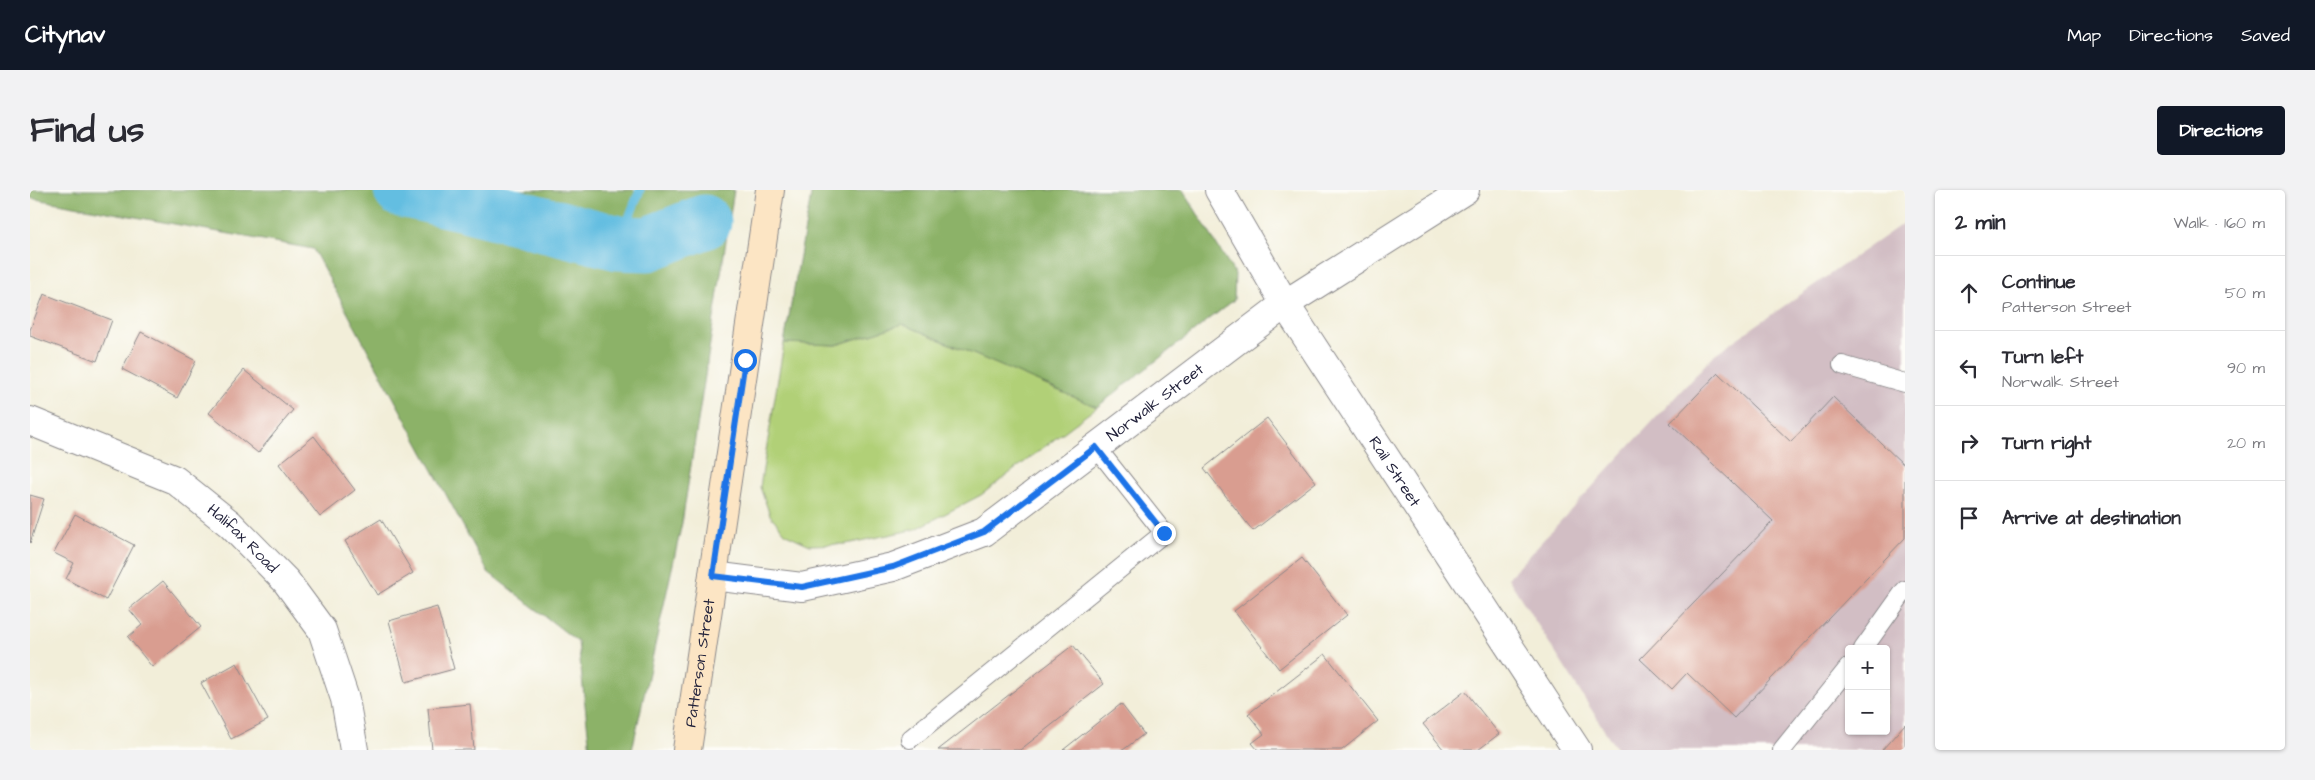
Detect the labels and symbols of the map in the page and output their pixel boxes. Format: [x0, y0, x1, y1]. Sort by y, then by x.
route start [734, 349, 757, 372]
street label: Norwalk Street [1102, 358, 1209, 446]
street label: Rail Street [1364, 432, 1426, 512]
street label: Halifax Road [202, 499, 283, 578]
route end [1153, 522, 1176, 545]
street label: Patterson Street [680, 597, 720, 729]

